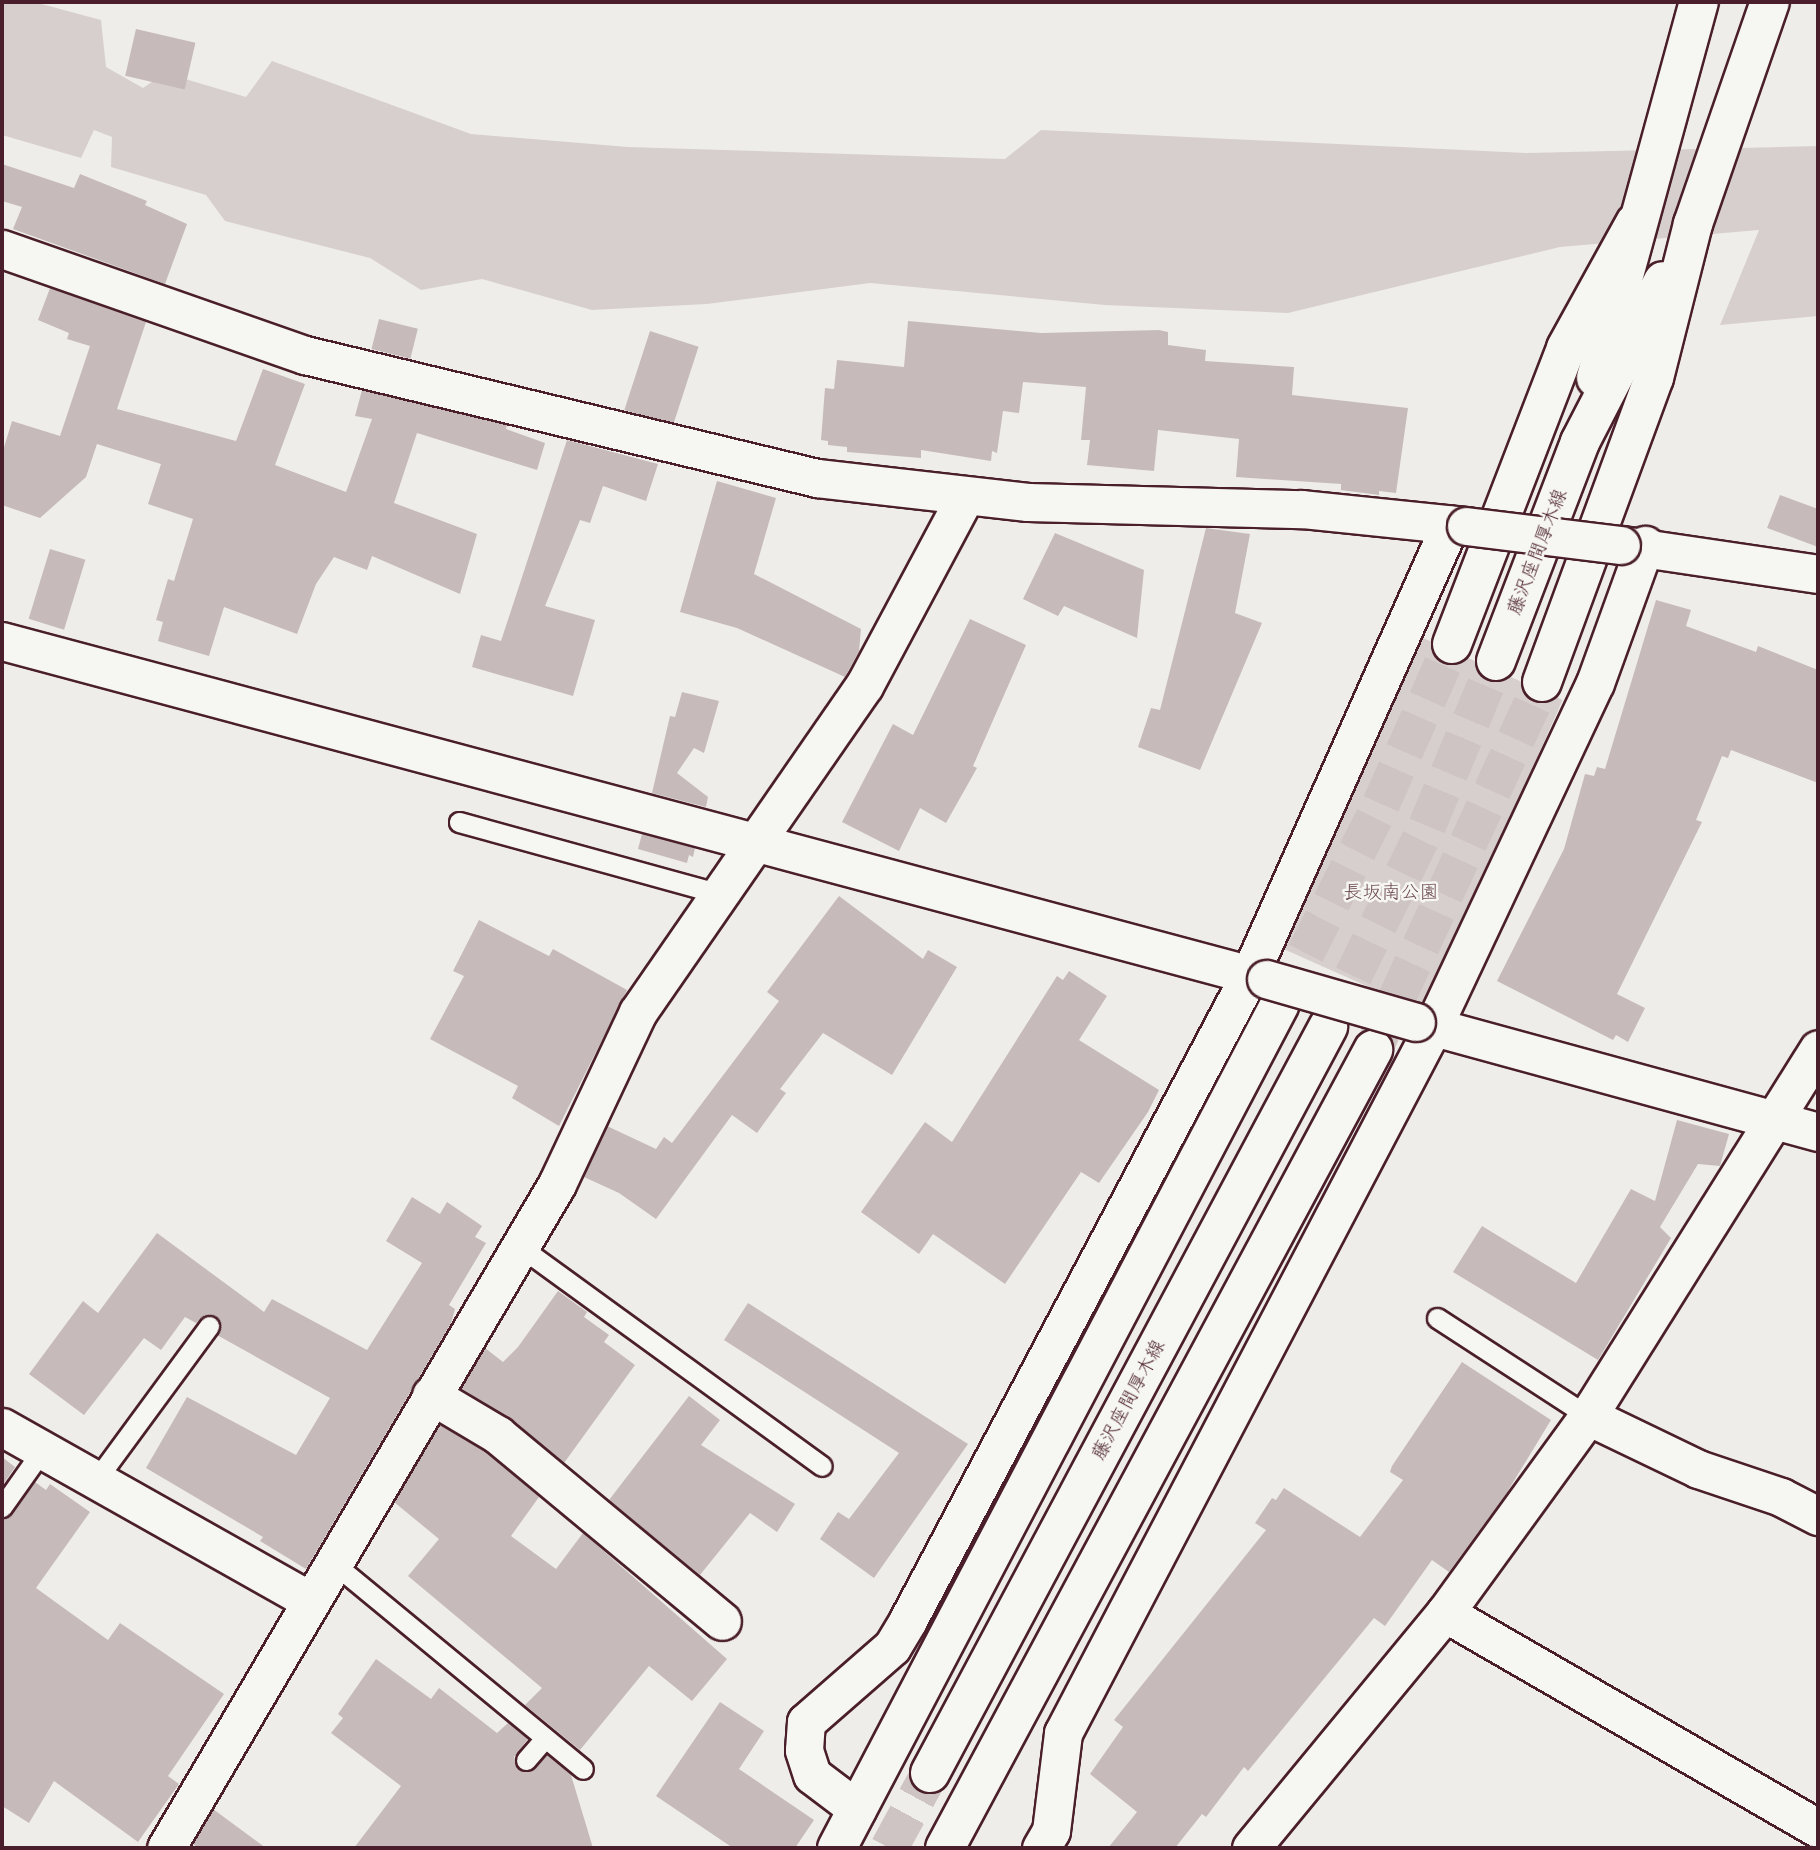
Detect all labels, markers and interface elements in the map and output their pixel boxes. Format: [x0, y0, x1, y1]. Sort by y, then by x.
street label: 藤沢座間厚木線 [1504, 486, 1572, 618]
park label: 長坂南公園 [1344, 882, 1438, 904]
street label: 藤沢座間厚木線 [1088, 1336, 1170, 1464]

